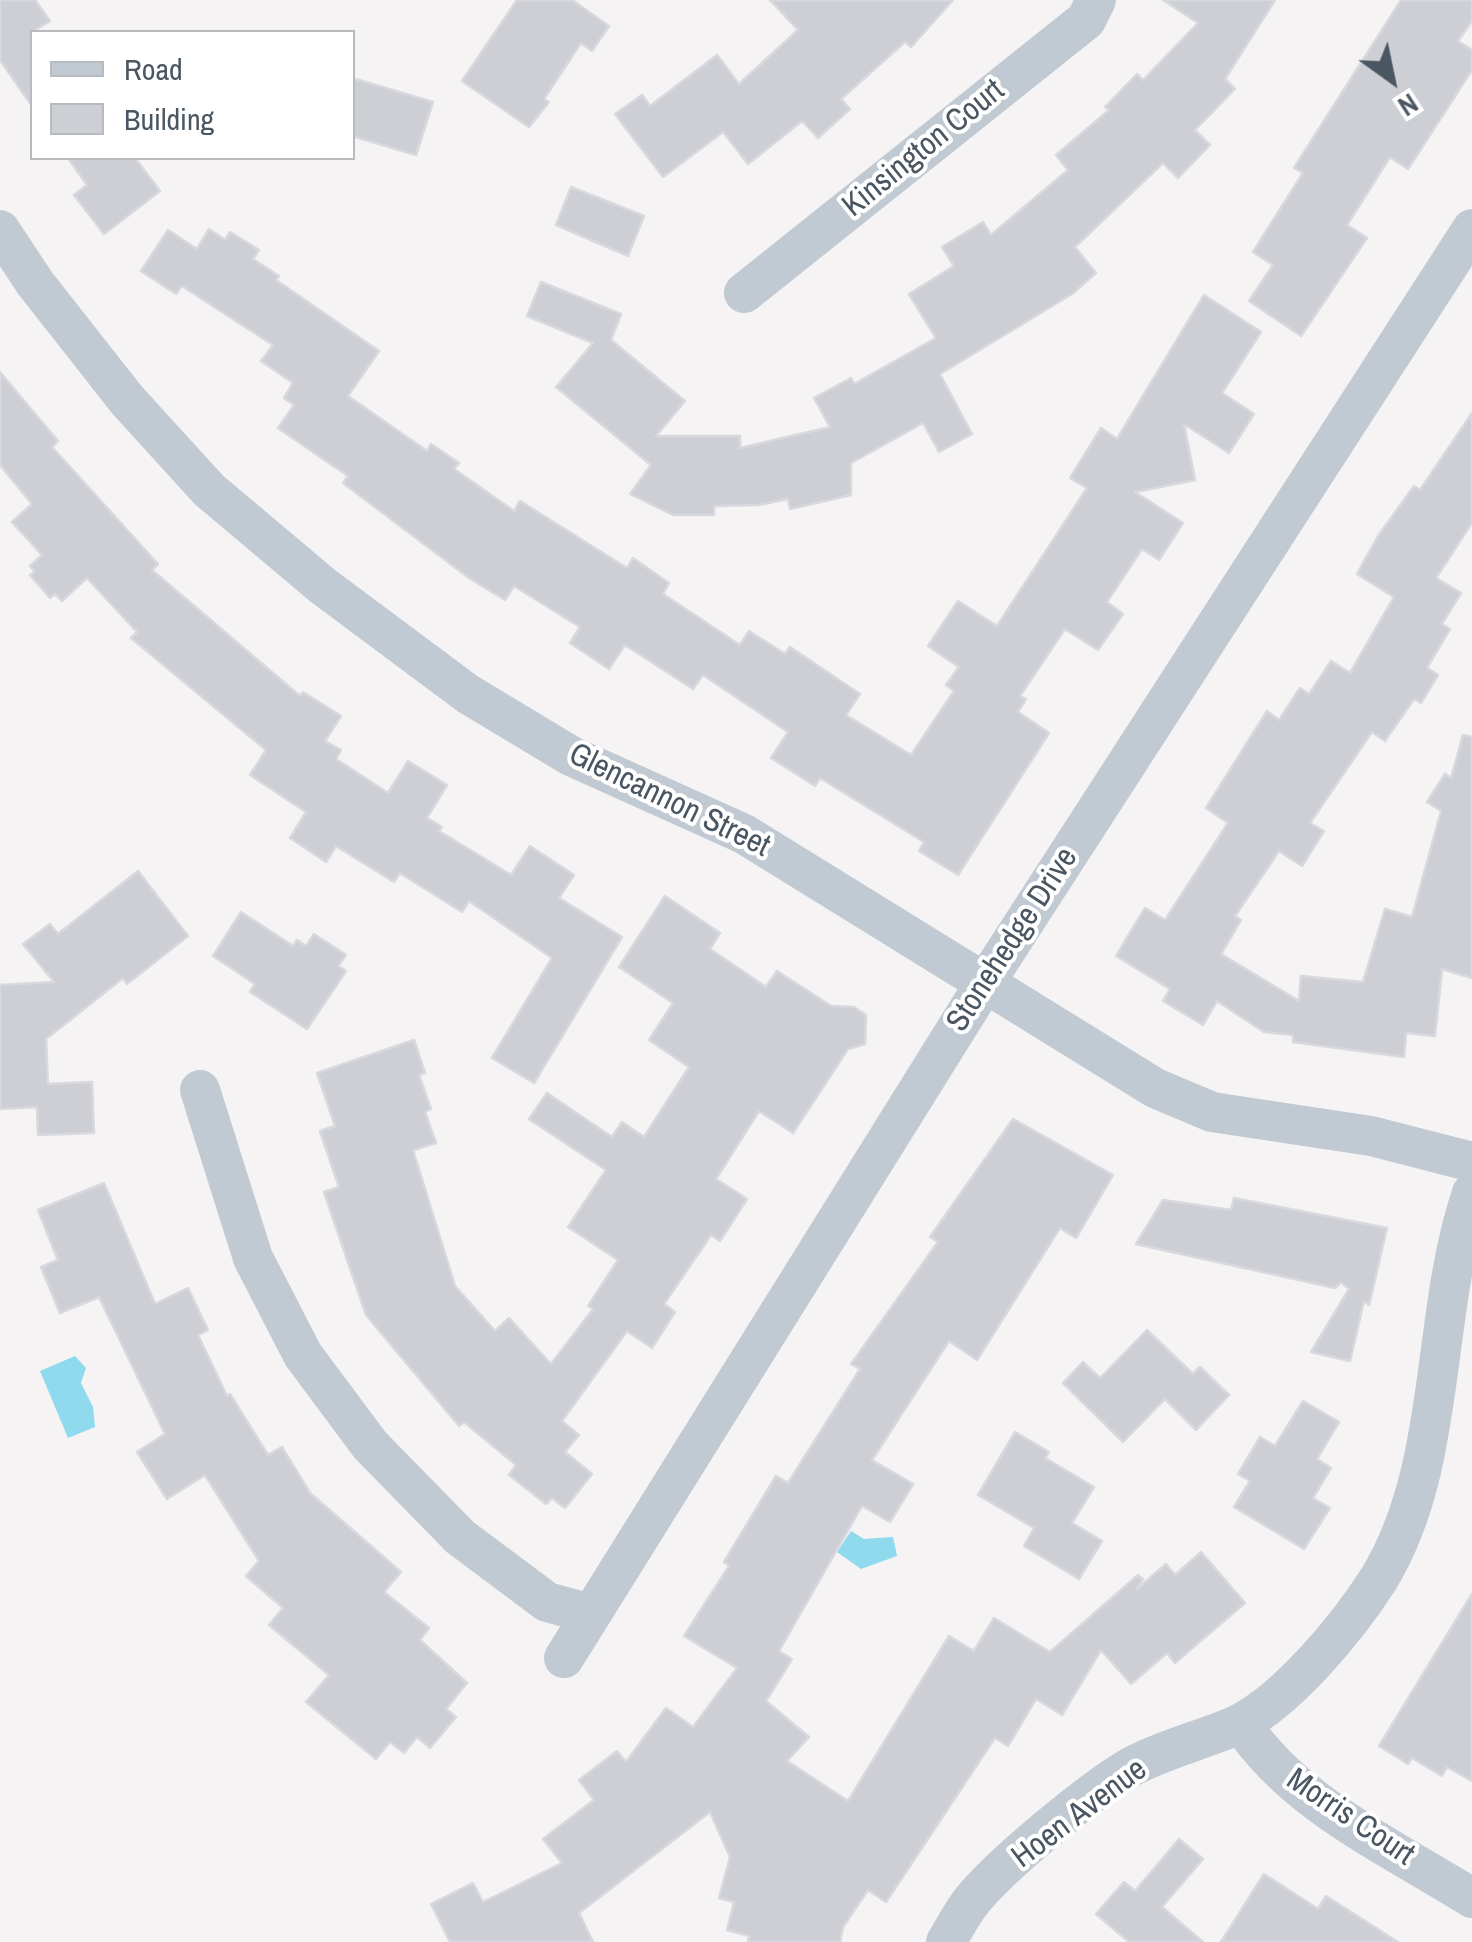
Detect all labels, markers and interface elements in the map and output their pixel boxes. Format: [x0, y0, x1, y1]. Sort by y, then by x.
legend [30, 30, 355, 160]
north arrow [1342, 30, 1442, 130]
text: Road [124, 49, 183, 89]
street label: Kinsington Court [835, 72, 1013, 226]
text: N [1391, 85, 1426, 126]
text: Building [124, 99, 214, 139]
street label: Glencannon Street [562, 736, 776, 866]
street label: Stonehedge Drive [939, 841, 1087, 1039]
street label: Hoen Avenue [1005, 1751, 1155, 1877]
street label: Morris Court [1279, 1761, 1421, 1875]

